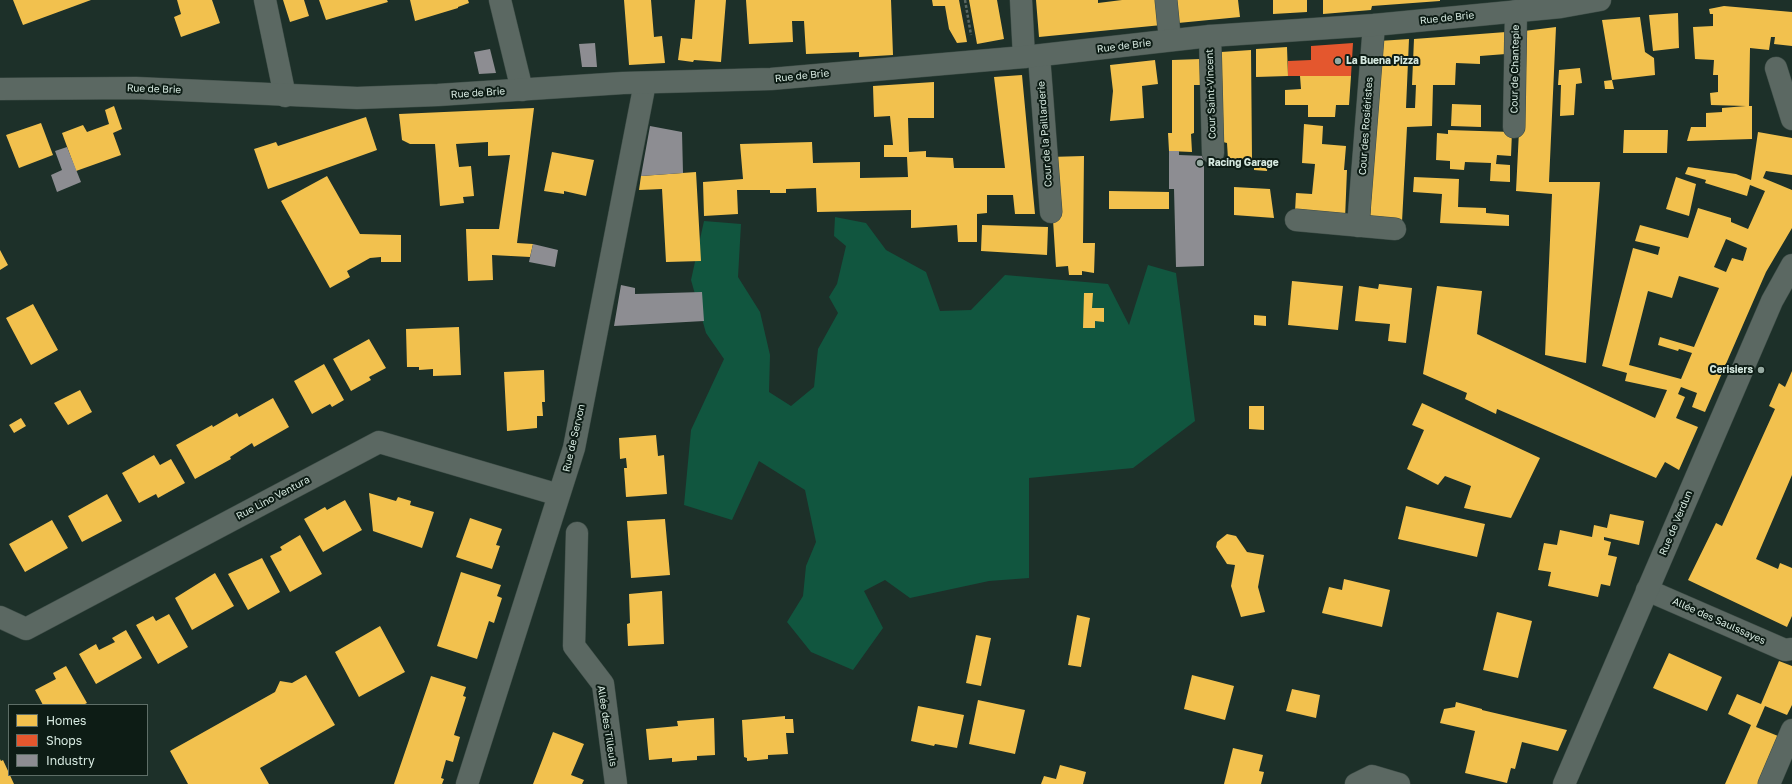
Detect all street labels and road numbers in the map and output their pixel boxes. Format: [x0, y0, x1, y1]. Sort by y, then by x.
street label: Rue de Brie [1419, 9, 1475, 27]
street label: Cour de Chantepie [1508, 25, 1522, 113]
street label: Rue de Brie [1096, 37, 1152, 55]
street label: Cour Saint-Vincent [1203, 49, 1219, 139]
street label: Rue de Brie [774, 67, 830, 85]
street label: Cour des Rosiéristes [1357, 76, 1375, 176]
street label: Cour de la Paillarderie [1035, 81, 1055, 187]
street label: Rue de Brie [127, 82, 181, 96]
street label: Rue de Brie [450, 85, 506, 101]
street label: Rue de Servon [560, 403, 588, 473]
street label: Rue Lino Ventura [234, 474, 312, 522]
street label: Rue de Verdun [1657, 489, 1695, 557]
street label: Allée des Saulssayes [1671, 595, 1767, 647]
street label: Allée des Tilleuls [595, 684, 619, 768]

